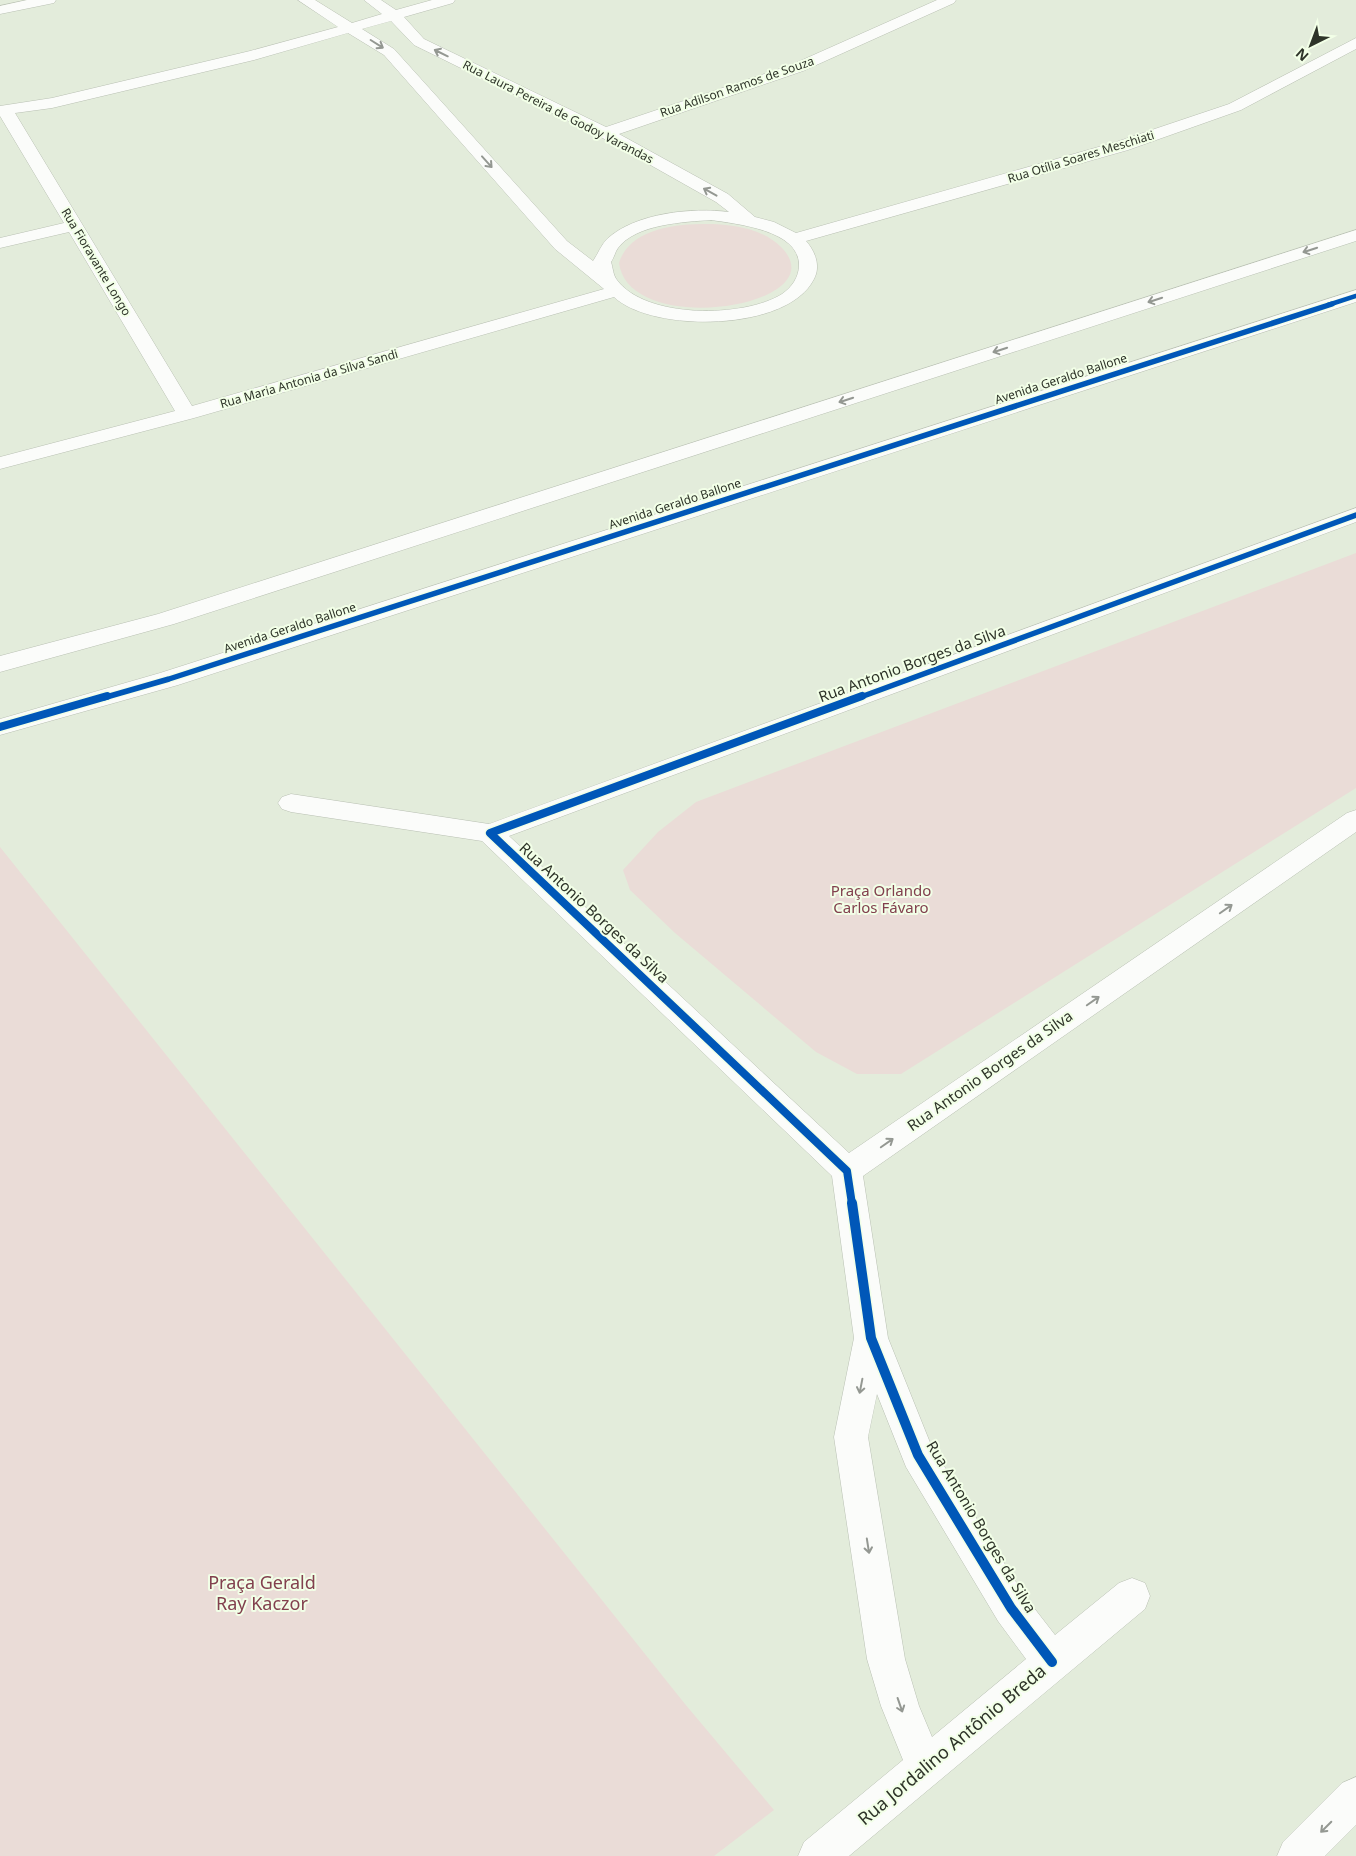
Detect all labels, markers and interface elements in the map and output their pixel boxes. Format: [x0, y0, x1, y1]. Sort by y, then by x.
north arrow [1286, 20, 1336, 70]
one-way arrow [369, 40, 383, 50]
text: N [1291, 44, 1313, 66]
one-way arrow [434, 48, 449, 57]
street label: Rua Adilson Ramos de Souza [657, 52, 816, 121]
street label: Rua Laura Pereira de Godoy Varandas [460, 56, 657, 167]
street label: Rua Otília Soares Meschiati [1006, 126, 1156, 187]
one-way arrow [482, 156, 493, 169]
one-way arrow [703, 186, 717, 196]
street label: Rua Fioravante Longo [58, 205, 135, 319]
one-way arrow [1302, 246, 1318, 256]
one-way arrow [1147, 296, 1163, 306]
street label: Rua Maria Antonia da Silva Sandi [218, 345, 400, 412]
one-way arrow [993, 346, 1009, 355]
street label: Avenida Geraldo Ballone [992, 349, 1129, 408]
one-way arrow [838, 395, 854, 405]
street label: Avenida Geraldo Ballone [606, 474, 743, 533]
street label: Avenida Geraldo Ballone [221, 598, 358, 657]
street label: Rua Antonio Borges da Silva [815, 620, 1008, 706]
street label: Rua Antonio Borges da Silva [516, 838, 674, 987]
park label: Praça Orlando Carlos Fávaro [831, 880, 931, 917]
one-way arrow [1219, 904, 1233, 914]
one-way arrow [1085, 996, 1099, 1006]
street label: Rua Antonio Borges da Silva [903, 1005, 1076, 1135]
one-way arrow [880, 1138, 894, 1148]
one-way arrow [856, 1377, 866, 1393]
street label: Rua Antonio Borges da Silva [922, 1437, 1041, 1616]
one-way arrow [864, 1538, 874, 1554]
park label: Praça Gerald Ray Kaczor [208, 1570, 316, 1615]
street label: Rua Jordalino Antônio Breda [852, 1658, 1050, 1830]
one-way arrow [896, 1697, 905, 1712]
one-way arrow [1320, 1821, 1333, 1833]

